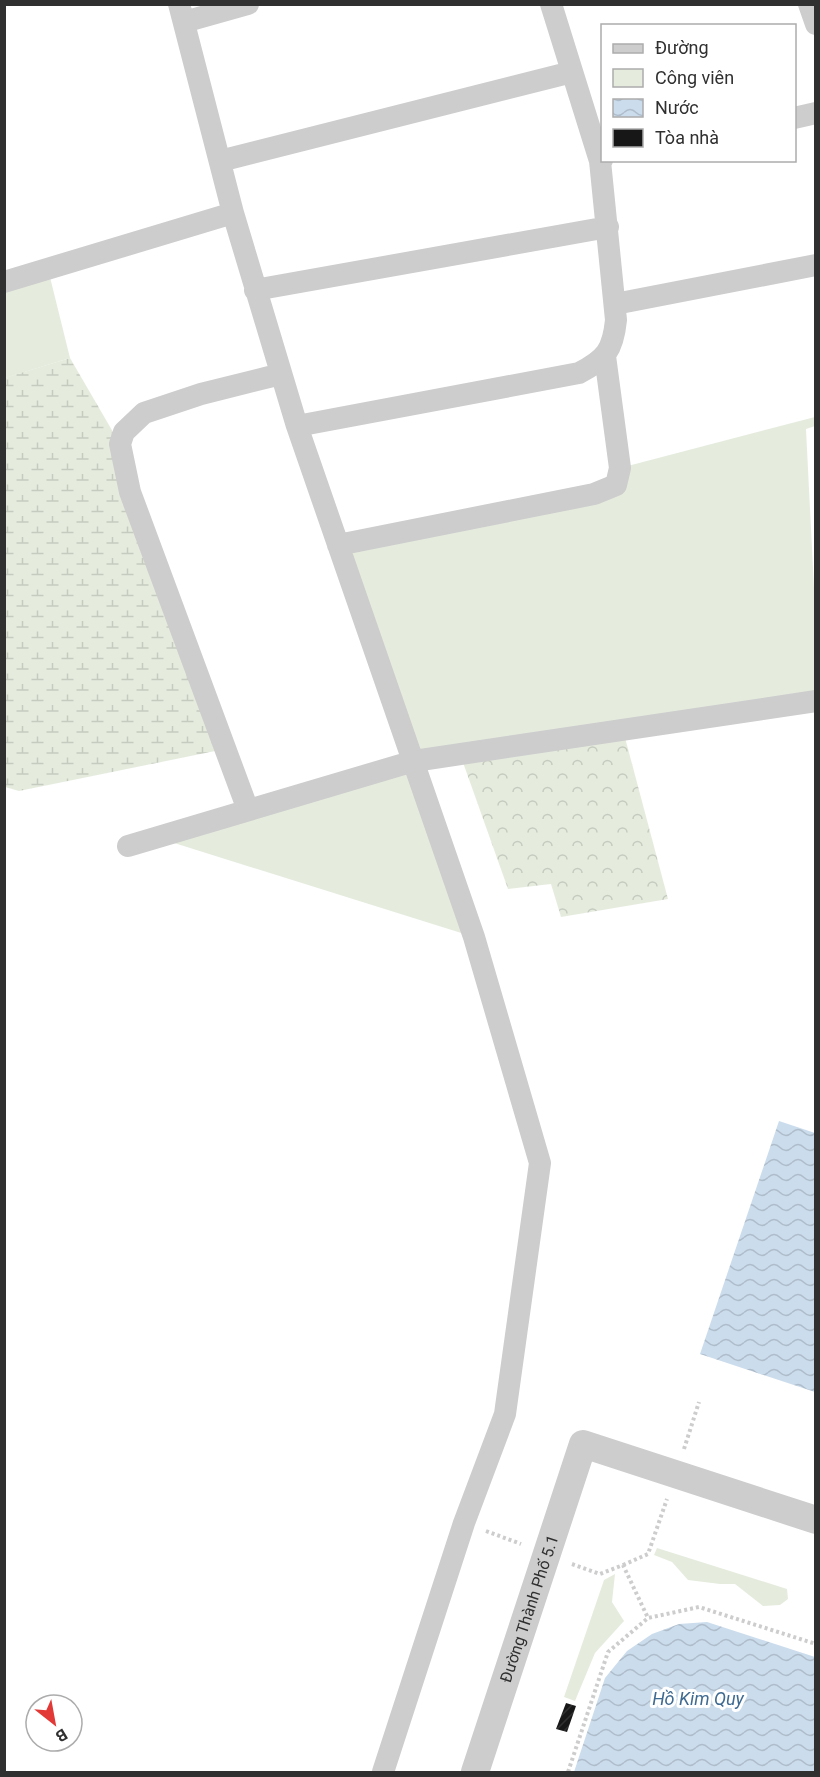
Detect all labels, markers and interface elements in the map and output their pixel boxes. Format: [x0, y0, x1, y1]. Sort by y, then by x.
legend [601, 24, 796, 162]
text: Đường [655, 37, 709, 58]
text: Công viên [655, 67, 734, 88]
text: Nước [655, 97, 699, 118]
text: Tòa nhà [655, 127, 719, 148]
street label: Đường Thành Phố 5.1 [496, 1532, 562, 1685]
water label: Hồ Kim Quy [652, 1688, 745, 1709]
north arrow [24, 1693, 84, 1753]
text: B [52, 1725, 71, 1746]

